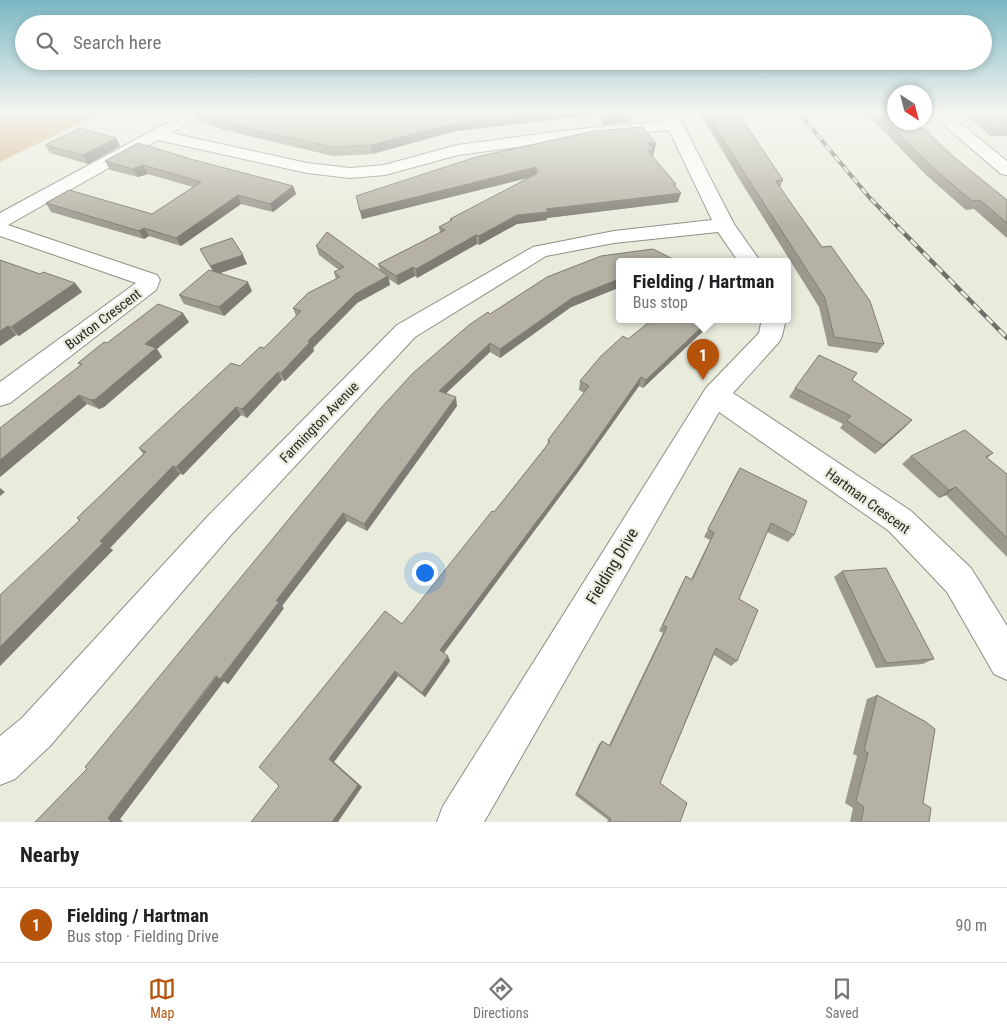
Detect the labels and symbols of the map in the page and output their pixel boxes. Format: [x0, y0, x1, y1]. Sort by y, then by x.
north arrow [887, 85, 932, 130]
street label: Buxton Crescent [62, 285, 144, 353]
pin: 1 [687, 339, 719, 380]
street label: Farmington Avenue [276, 378, 362, 466]
street label: Hartman Crescent [823, 465, 913, 537]
street label: Fielding Drive [582, 525, 642, 607]
your location [412, 560, 438, 586]

